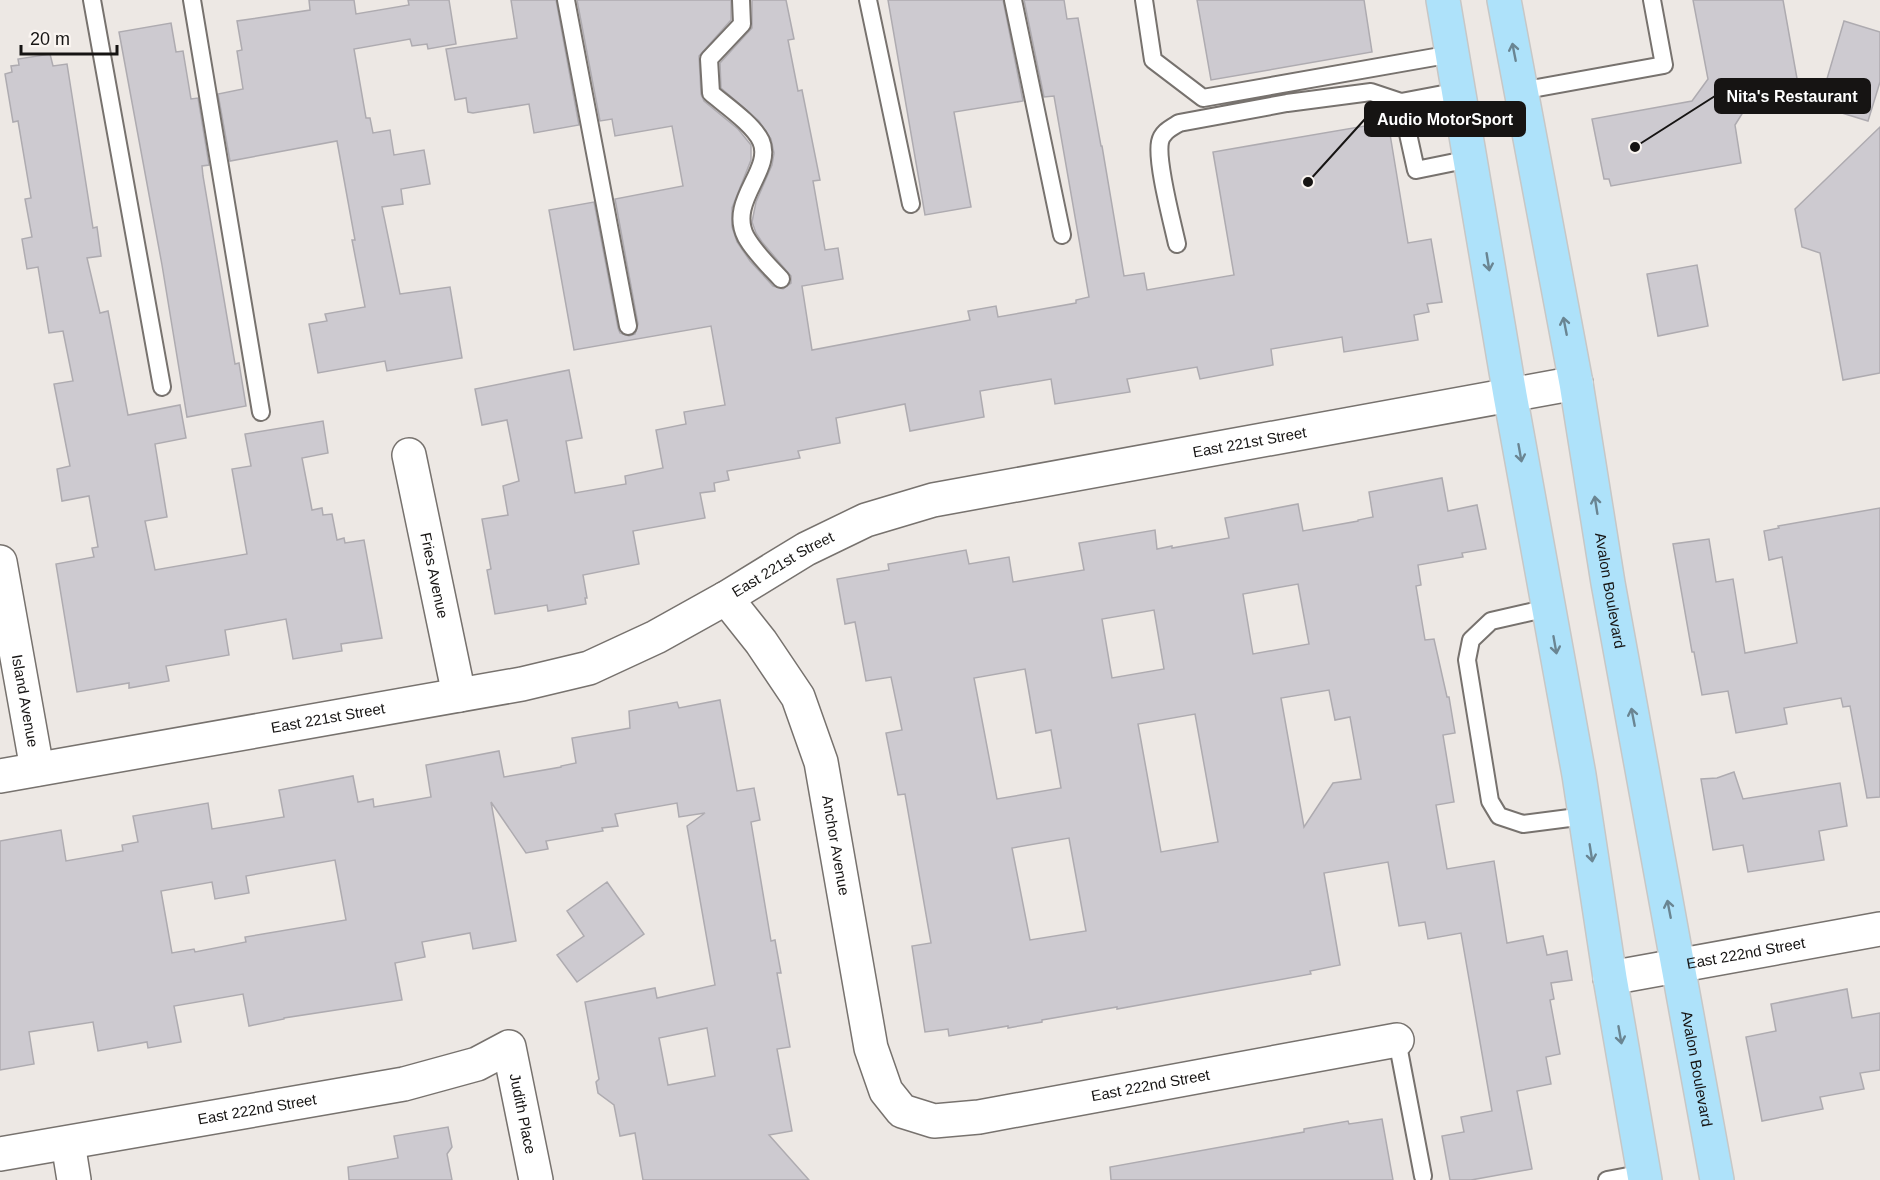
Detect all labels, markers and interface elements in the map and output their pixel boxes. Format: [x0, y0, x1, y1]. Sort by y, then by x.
scale bar [21, 18, 117, 56]
text: 20 m [30, 29, 70, 49]
one-way arrow [1508, 42, 1519, 62]
callout: Nita's Restaurant [1715, 79, 1870, 113]
text: Nita's Restaurant [1727, 88, 1858, 105]
callout: Audio MotorSport [1365, 102, 1525, 136]
text: Audio MotorSport [1377, 111, 1514, 128]
one-way arrow [1483, 251, 1494, 271]
one-way arrow [1560, 317, 1571, 336]
street label: East 221st Street [1191, 423, 1308, 461]
one-way arrow [1515, 442, 1526, 462]
one-way arrow [1590, 495, 1601, 515]
street label: East 221st Street [729, 528, 837, 600]
street label: Fries Avenue [417, 531, 452, 620]
street label: Avalon Boulevard [1592, 531, 1629, 650]
one-way arrow [1550, 634, 1561, 654]
street label: Island Avenue [9, 653, 42, 748]
street label: East 221st Street [270, 699, 387, 736]
one-way arrow [1627, 708, 1638, 727]
street label: Anchor Avenue [819, 794, 853, 897]
one-way arrow [1585, 843, 1596, 863]
one-way arrow [1663, 899, 1674, 919]
street label: East 222nd Street [1685, 934, 1807, 972]
street label: Avalon Boulevard [1678, 1009, 1716, 1128]
one-way arrow [1615, 1025, 1626, 1045]
street label: East 222nd Street [1090, 1066, 1212, 1104]
street label: Judith Place [507, 1072, 539, 1155]
street label: East 222nd Street [196, 1090, 319, 1128]

